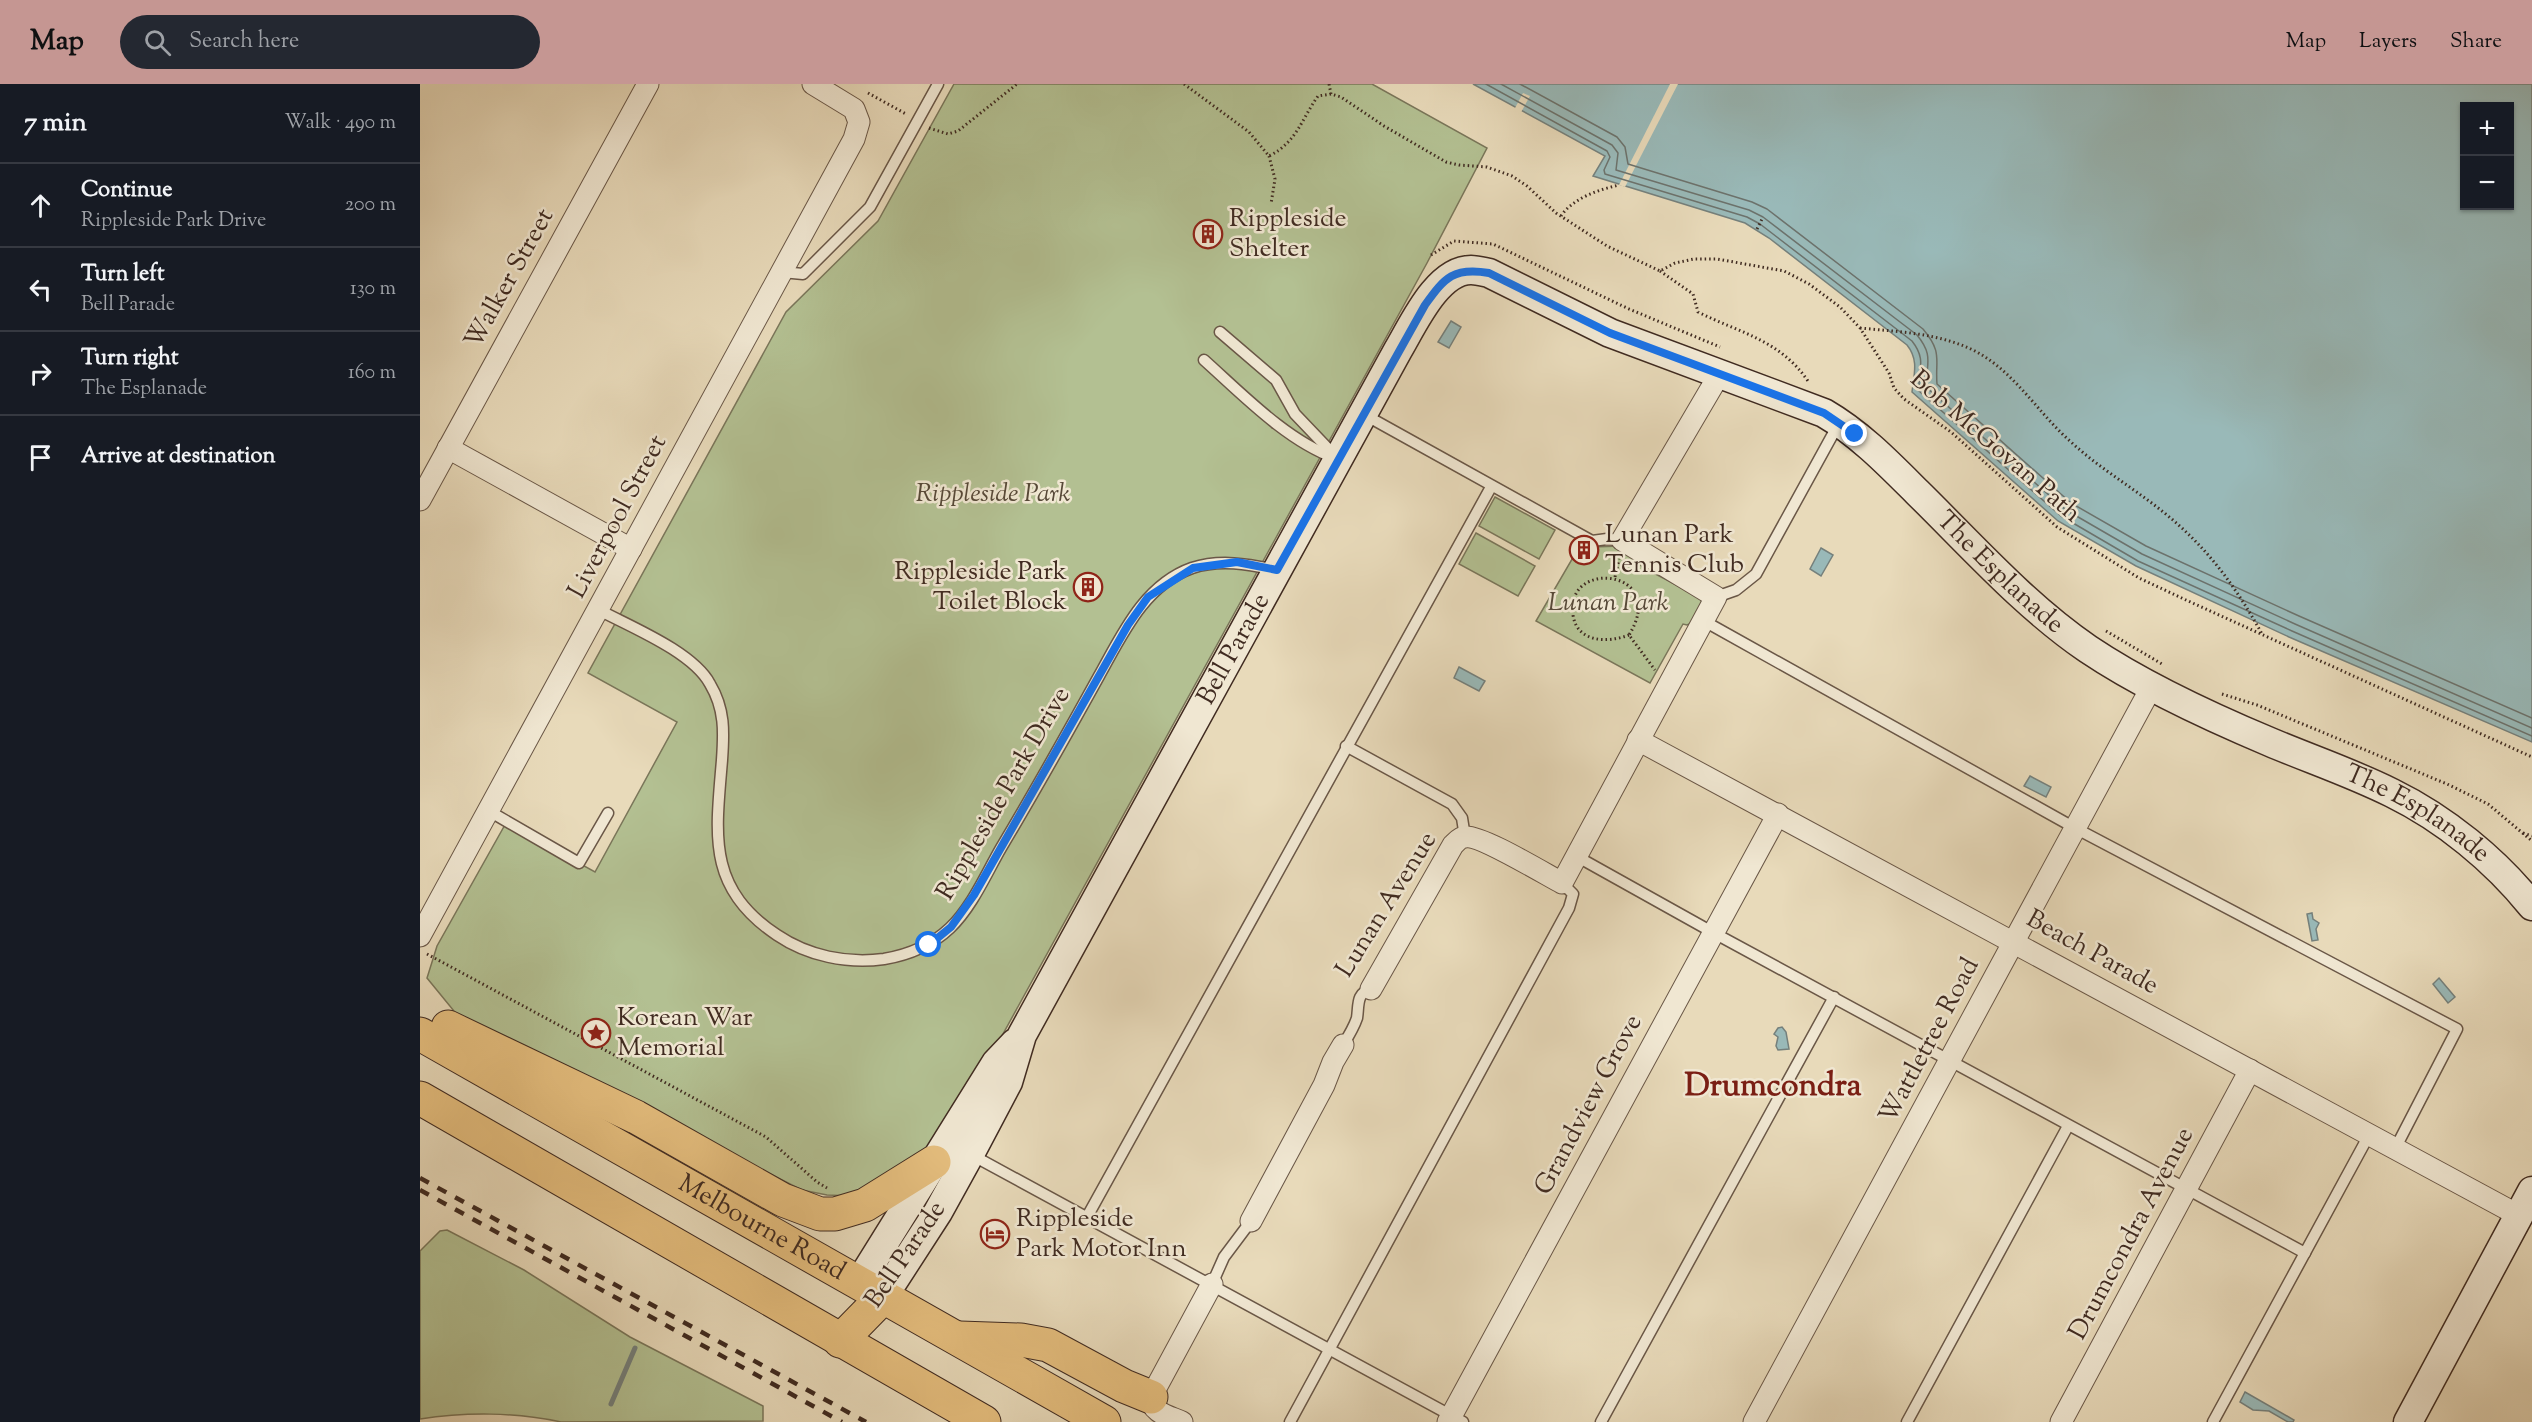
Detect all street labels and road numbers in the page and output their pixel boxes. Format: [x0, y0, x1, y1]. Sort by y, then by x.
street label: Walker Street [456, 202, 564, 356]
street label: Bob McGovan Path [1901, 362, 2089, 532]
street label: Liverpool Street [559, 429, 677, 605]
street label: The Esplanade [1928, 503, 2072, 643]
street label: Bell Parade [1188, 587, 1279, 712]
street label: Rippleside Park Drive [928, 680, 1080, 908]
street label: The Esplanade [2339, 756, 2498, 871]
street label: Lunan Avenue [1327, 825, 1447, 985]
street label: Beach Parade [2019, 901, 2165, 1005]
street label: Wattletree Road [1871, 951, 1989, 1130]
street label: Grandview Grove [1526, 1008, 1652, 1202]
street label: Drumcondra Avenue [2060, 1121, 2204, 1347]
street label: Melbourne Road [671, 1166, 853, 1290]
street label: Bell Parade [856, 1194, 956, 1316]

